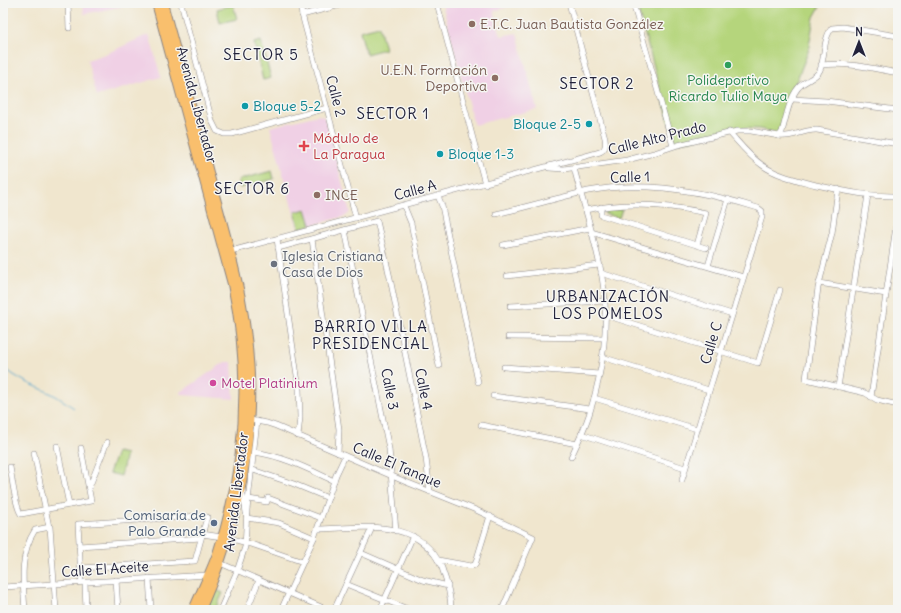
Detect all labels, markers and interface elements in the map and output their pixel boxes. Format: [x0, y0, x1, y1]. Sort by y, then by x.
place label: E.T.C. Juan Bautista González [480, 15, 664, 33]
marker: E.T.C. Juan Bautista González [467, 19, 477, 29]
north arrow [839, 22, 879, 62]
text: N [855, 25, 863, 39]
street label: Avenida Libertador [173, 45, 221, 166]
district label: SECTOR 5 [223, 45, 299, 64]
marker: Polideportivo Ricardo Tulio Maya [723, 60, 733, 70]
place label: U.E.N. Formación Deportiva [380, 61, 487, 95]
place label: Polideportivo Ricardo Tulio Maya [668, 71, 788, 105]
street label: Calle 2 [322, 73, 350, 119]
marker: U.E.N. Formación Deportiva [490, 73, 500, 83]
district label: SECTOR 2 [559, 74, 635, 93]
place label: Bloque 5-2 [253, 97, 322, 115]
marker: Bloque 5-2 [240, 101, 250, 111]
district label: SECTOR 1 [357, 104, 429, 123]
place label: Bloque 2-5 [513, 115, 581, 133]
street label: Calle Alto Prado [606, 117, 708, 159]
marker: Bloque 2-5 [584, 119, 594, 129]
place label: Módulo de La Paragua [313, 129, 385, 163]
marker: Módulo de La Paragua [298, 140, 310, 152]
place label: Bloque 1-3 [448, 145, 514, 163]
marker: Bloque 1-3 [435, 149, 445, 159]
street label: Calle 1 [610, 167, 650, 187]
street label: Calle A [392, 176, 438, 204]
district label: SECTOR 6 [214, 179, 290, 198]
place label: INCE [325, 186, 358, 204]
marker: INCE [312, 190, 322, 200]
place label: Iglesia Cristiana Casa de Dios [282, 247, 383, 281]
marker: Iglesia Cristiana Casa de Dios [269, 259, 279, 269]
district label: URBANIZACIÓN LOS POMELOS [546, 286, 670, 323]
district label: BARRIO VILLA PRESIDENCIAL [312, 317, 430, 353]
street label: Calle C [696, 320, 726, 366]
street label: Calle 4 [411, 366, 437, 412]
street label: Calle 3 [377, 367, 403, 411]
place label: Motel Platinium [221, 374, 318, 392]
marker: Motel Platinium [208, 378, 218, 388]
street label: Avenida Libertador [220, 431, 252, 553]
street label: Calle El Tanque [350, 438, 444, 492]
place label: Comisaría de Palo Grande [123, 506, 206, 540]
marker: Comisaría de Palo Grande [209, 518, 219, 528]
street label: Calle El Aceite [61, 557, 149, 581]

